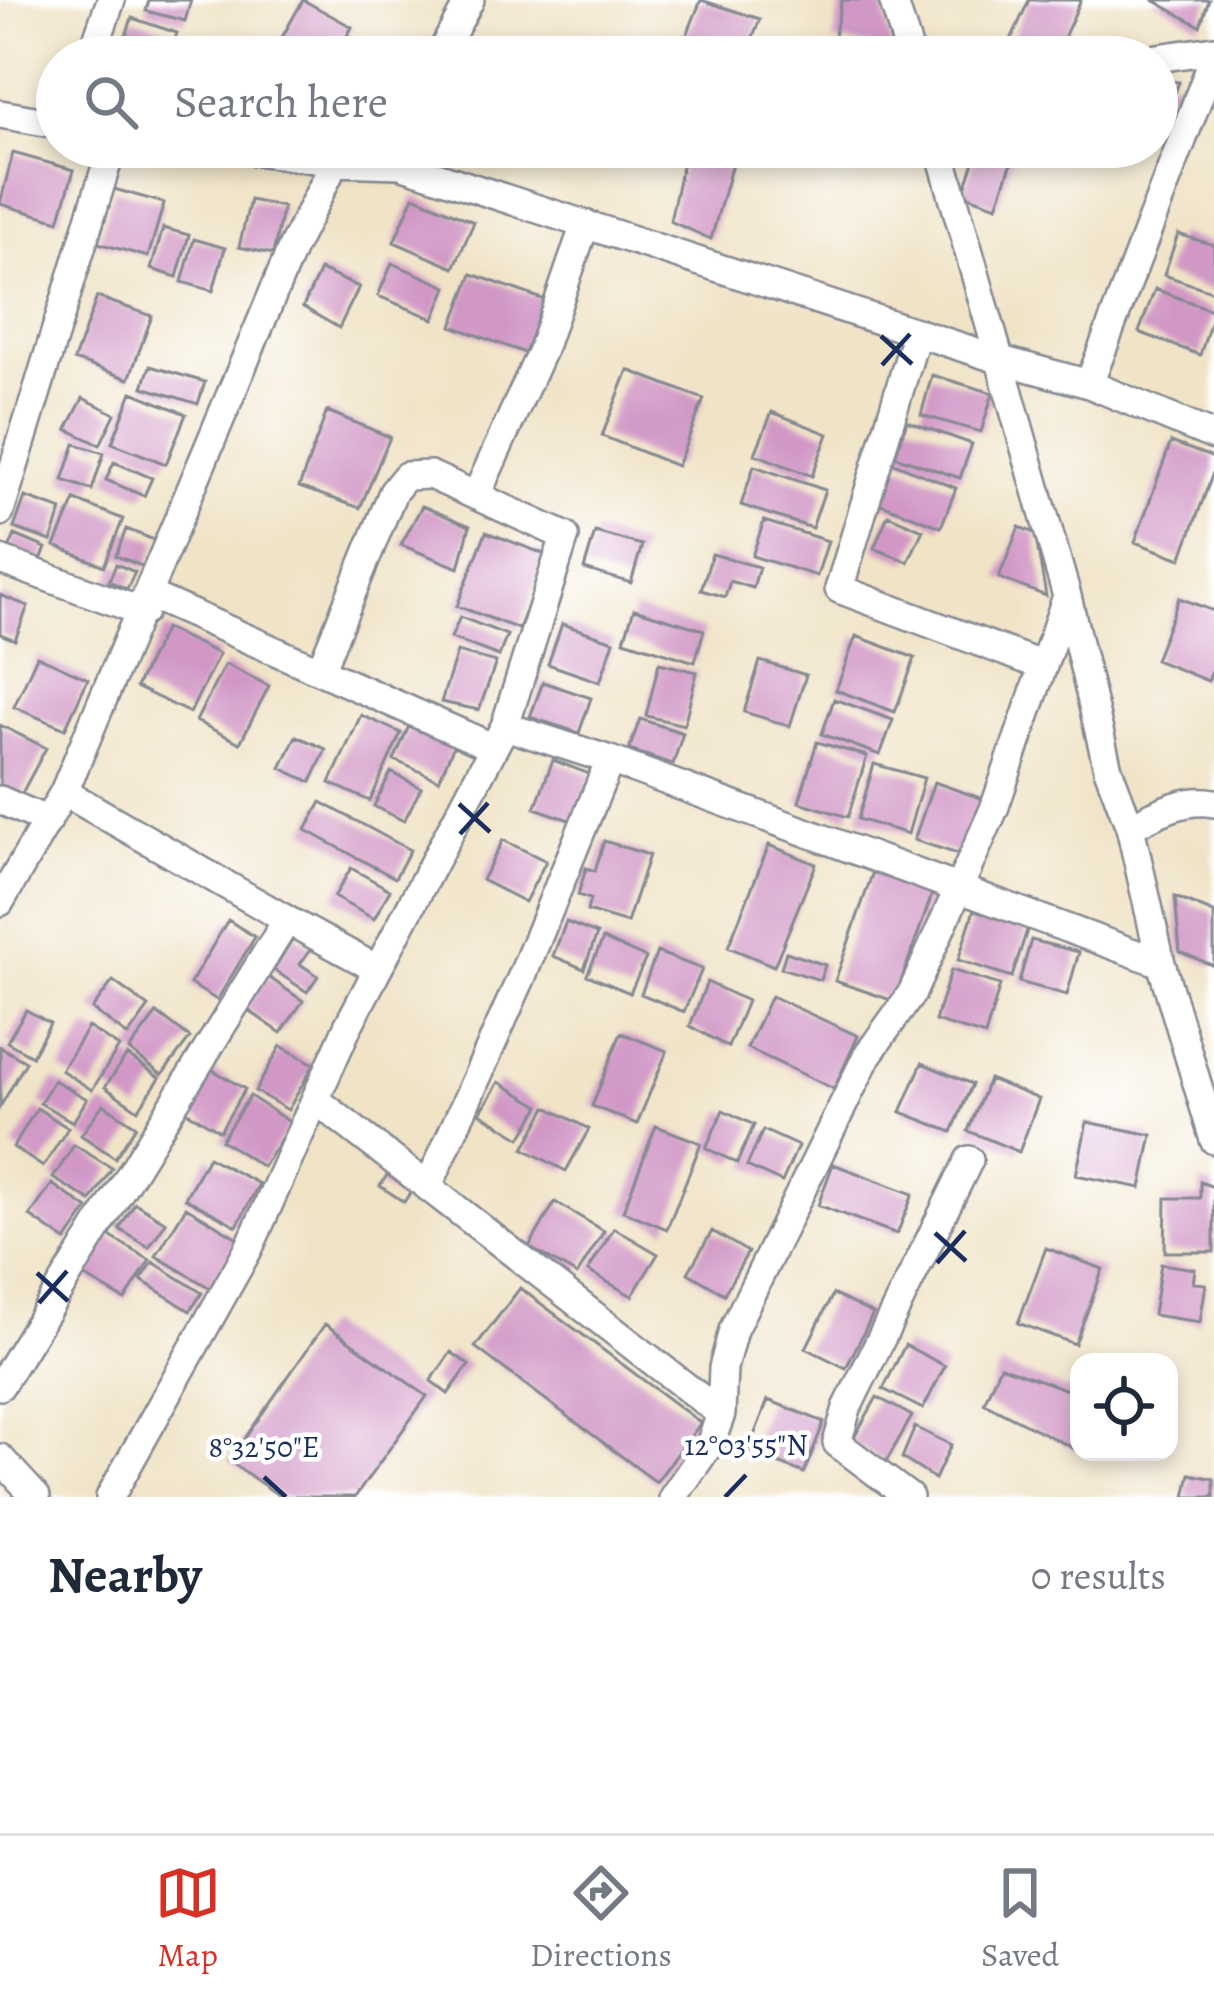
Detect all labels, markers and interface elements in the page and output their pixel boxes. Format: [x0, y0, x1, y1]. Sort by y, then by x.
search box [36, 36, 1178, 168]
icon: search [78, 69, 144, 135]
text: Search here [174, 71, 388, 133]
map controls [1070, 1353, 1178, 1461]
button: locate [1070, 1353, 1178, 1461]
text: 12°03'55"N [684, 1425, 808, 1465]
text: 8°32'50"E [208, 1427, 320, 1467]
text: Nearby [48, 1540, 202, 1610]
text: 0 results [1031, 1549, 1166, 1602]
tab: Map [155, 1860, 221, 1977]
tab: Directions [530, 1860, 672, 1977]
tab: Saved [981, 1860, 1059, 1977]

